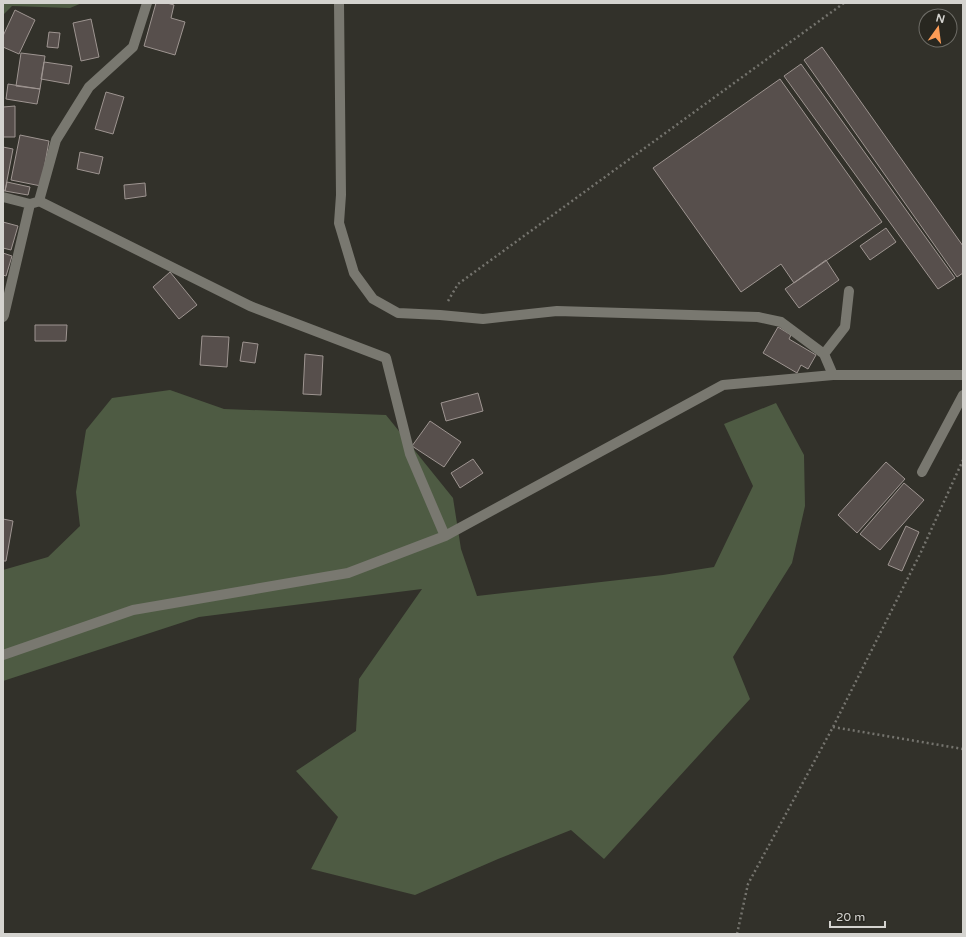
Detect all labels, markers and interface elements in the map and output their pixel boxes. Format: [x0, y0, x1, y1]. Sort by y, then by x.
north arrow [918, 8, 958, 48]
text: N [934, 11, 946, 26]
scale bar [830, 903, 885, 929]
text: 20 m [836, 910, 865, 924]

